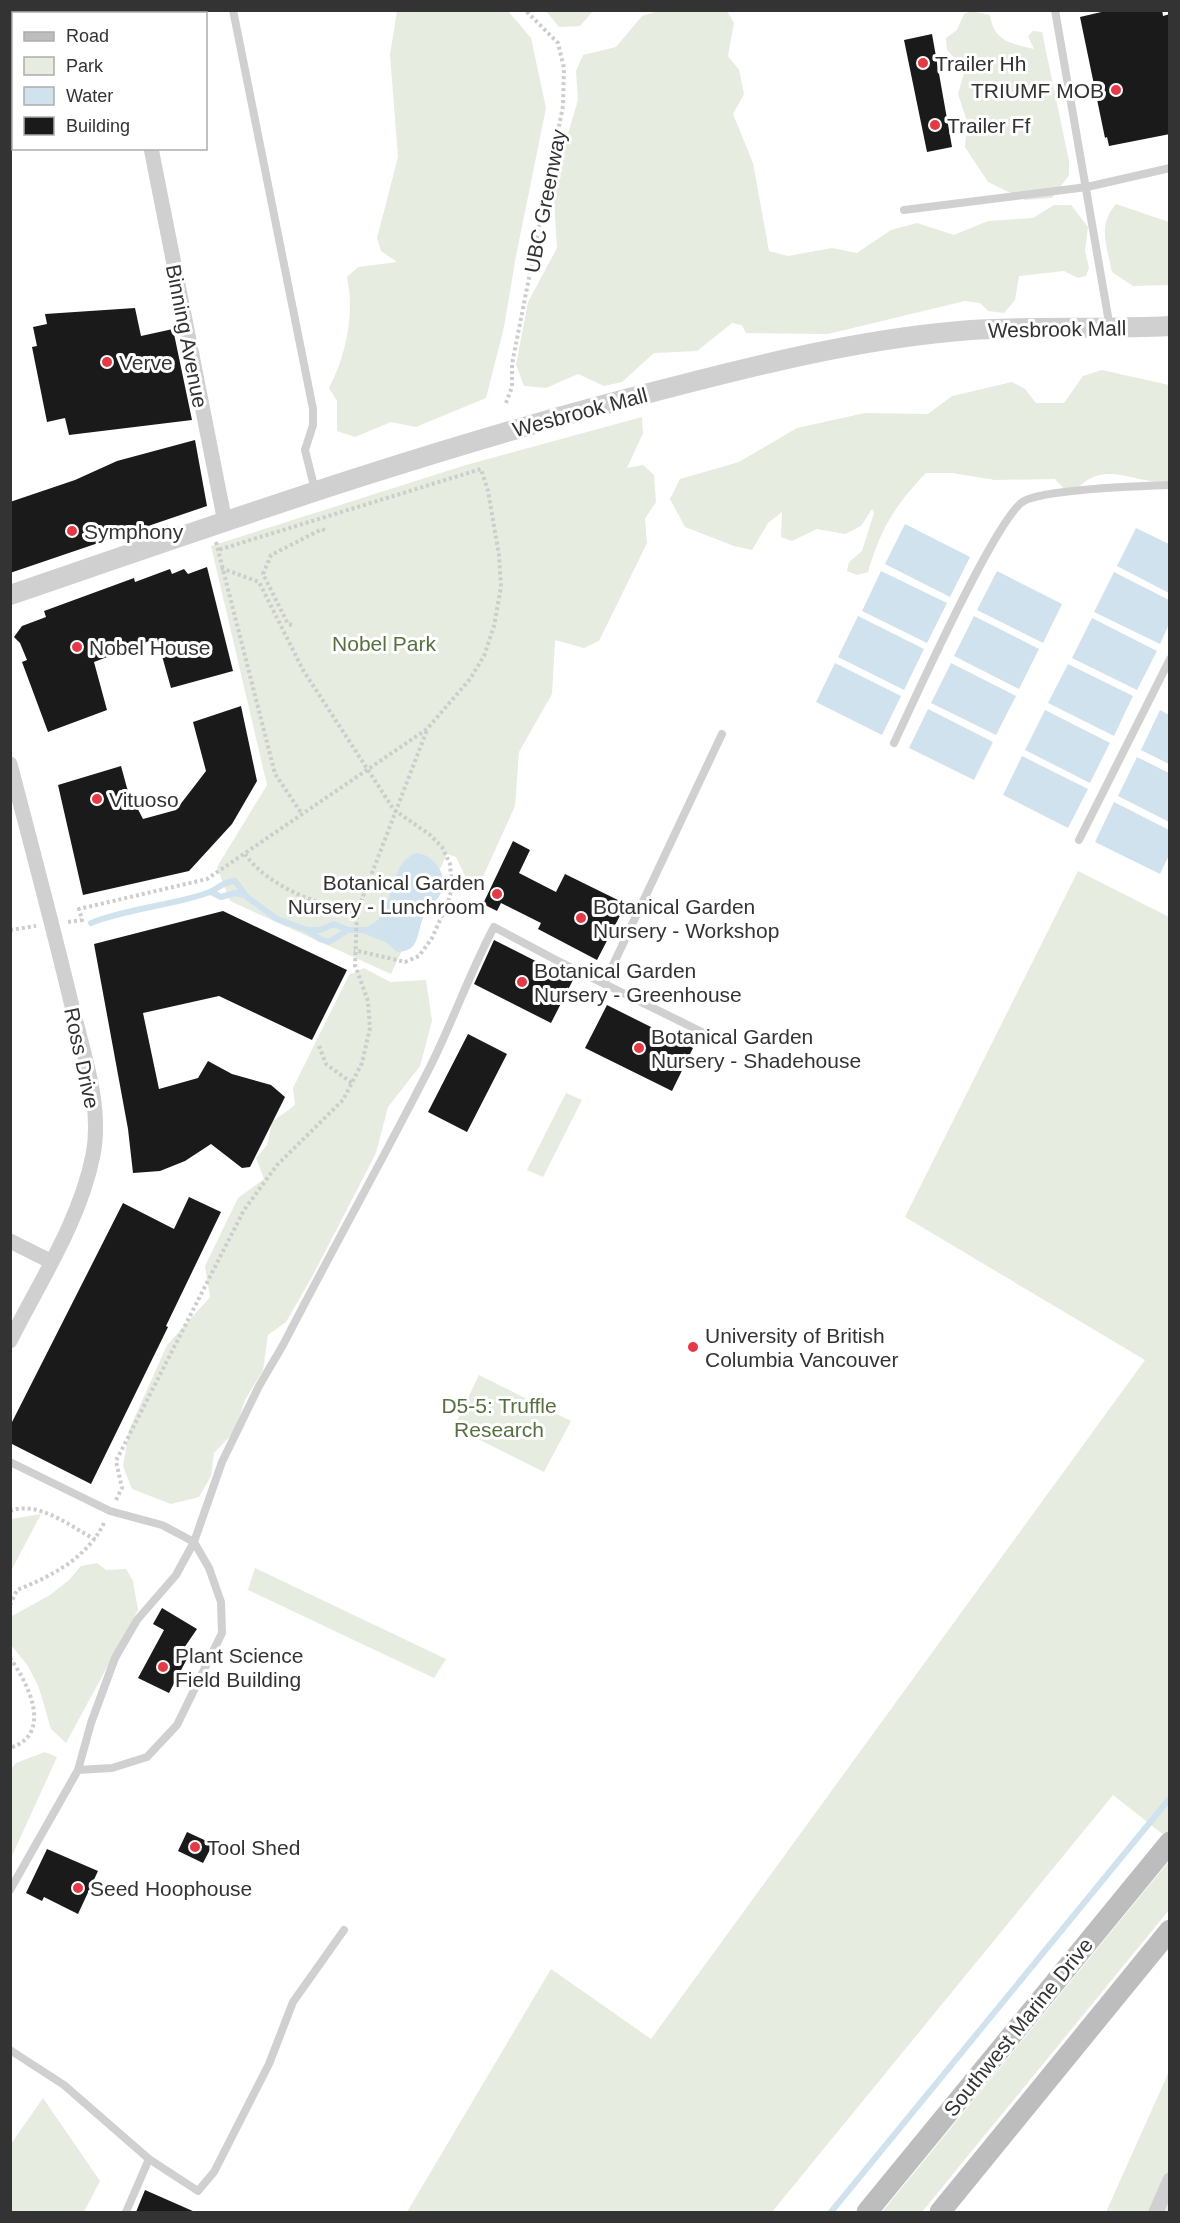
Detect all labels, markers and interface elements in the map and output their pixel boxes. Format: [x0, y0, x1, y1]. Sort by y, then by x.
legend [12, 12, 207, 150]
text: Road [66, 26, 109, 46]
place label: Trailer Hh [935, 52, 1026, 75]
text: Park [66, 56, 104, 76]
marker: Trailer Hh [916, 56, 930, 70]
place label: TRIUMF MOB [971, 79, 1104, 102]
marker: TRIUMF MOB [1109, 83, 1123, 97]
text: Water [66, 86, 113, 106]
place label: Trailer Ff [947, 114, 1030, 137]
text: Building [66, 116, 130, 136]
marker: Trailer Ff [928, 118, 942, 132]
street label: UBC Greenway [520, 127, 570, 275]
street label: Binning Avenue [162, 262, 212, 410]
street label: Wesbrook Mall [988, 316, 1126, 342]
place label: Verve [119, 351, 173, 374]
marker: Verve [100, 355, 114, 369]
street label: Wesbrook Mall [510, 383, 650, 441]
place label: Symphony [84, 520, 184, 543]
marker: Symphony [65, 524, 79, 538]
park label: Nobel Park [332, 632, 436, 655]
place label: Nobel House [89, 636, 210, 659]
marker: Nobel House [70, 640, 84, 654]
place label: Vituoso [109, 788, 179, 811]
marker: Vituoso [90, 792, 104, 806]
place label: Botanical Garden Nursery - Lunchroom [288, 871, 485, 918]
marker: Botanical Garden Nursery - Lunchroom [490, 887, 504, 901]
place label: Botanical Garden Nursery - Workshop [593, 895, 779, 942]
marker: Botanical Garden Nursery - Workshop [574, 911, 588, 925]
place label: Botanical Garden Nursery - Greenhouse [534, 959, 742, 1006]
marker: Botanical Garden Nursery - Greenhouse [515, 975, 529, 989]
street label: Ross Drive [60, 1005, 104, 1111]
place label: Botanical Garden Nursery - Shadehouse [651, 1025, 861, 1072]
marker: Botanical Garden Nursery - Shadehouse [632, 1041, 646, 1055]
place label: University of British Columbia Vancouver [705, 1324, 898, 1371]
marker: University of British Columbia Vancouver [686, 1340, 700, 1354]
park label: D5-5: Truffle Research [441, 1394, 557, 1441]
place label: Plant Science Field Building [175, 1644, 303, 1691]
marker: Plant Science Field Building [156, 1660, 170, 1674]
place label: Tool Shed [207, 1836, 300, 1859]
marker: Tool Shed [188, 1840, 202, 1854]
place label: Seed Hoophouse [90, 1877, 252, 1900]
marker: Seed Hoophouse [71, 1881, 85, 1895]
street label: Southwest Marine Drive [939, 1933, 1097, 2121]

